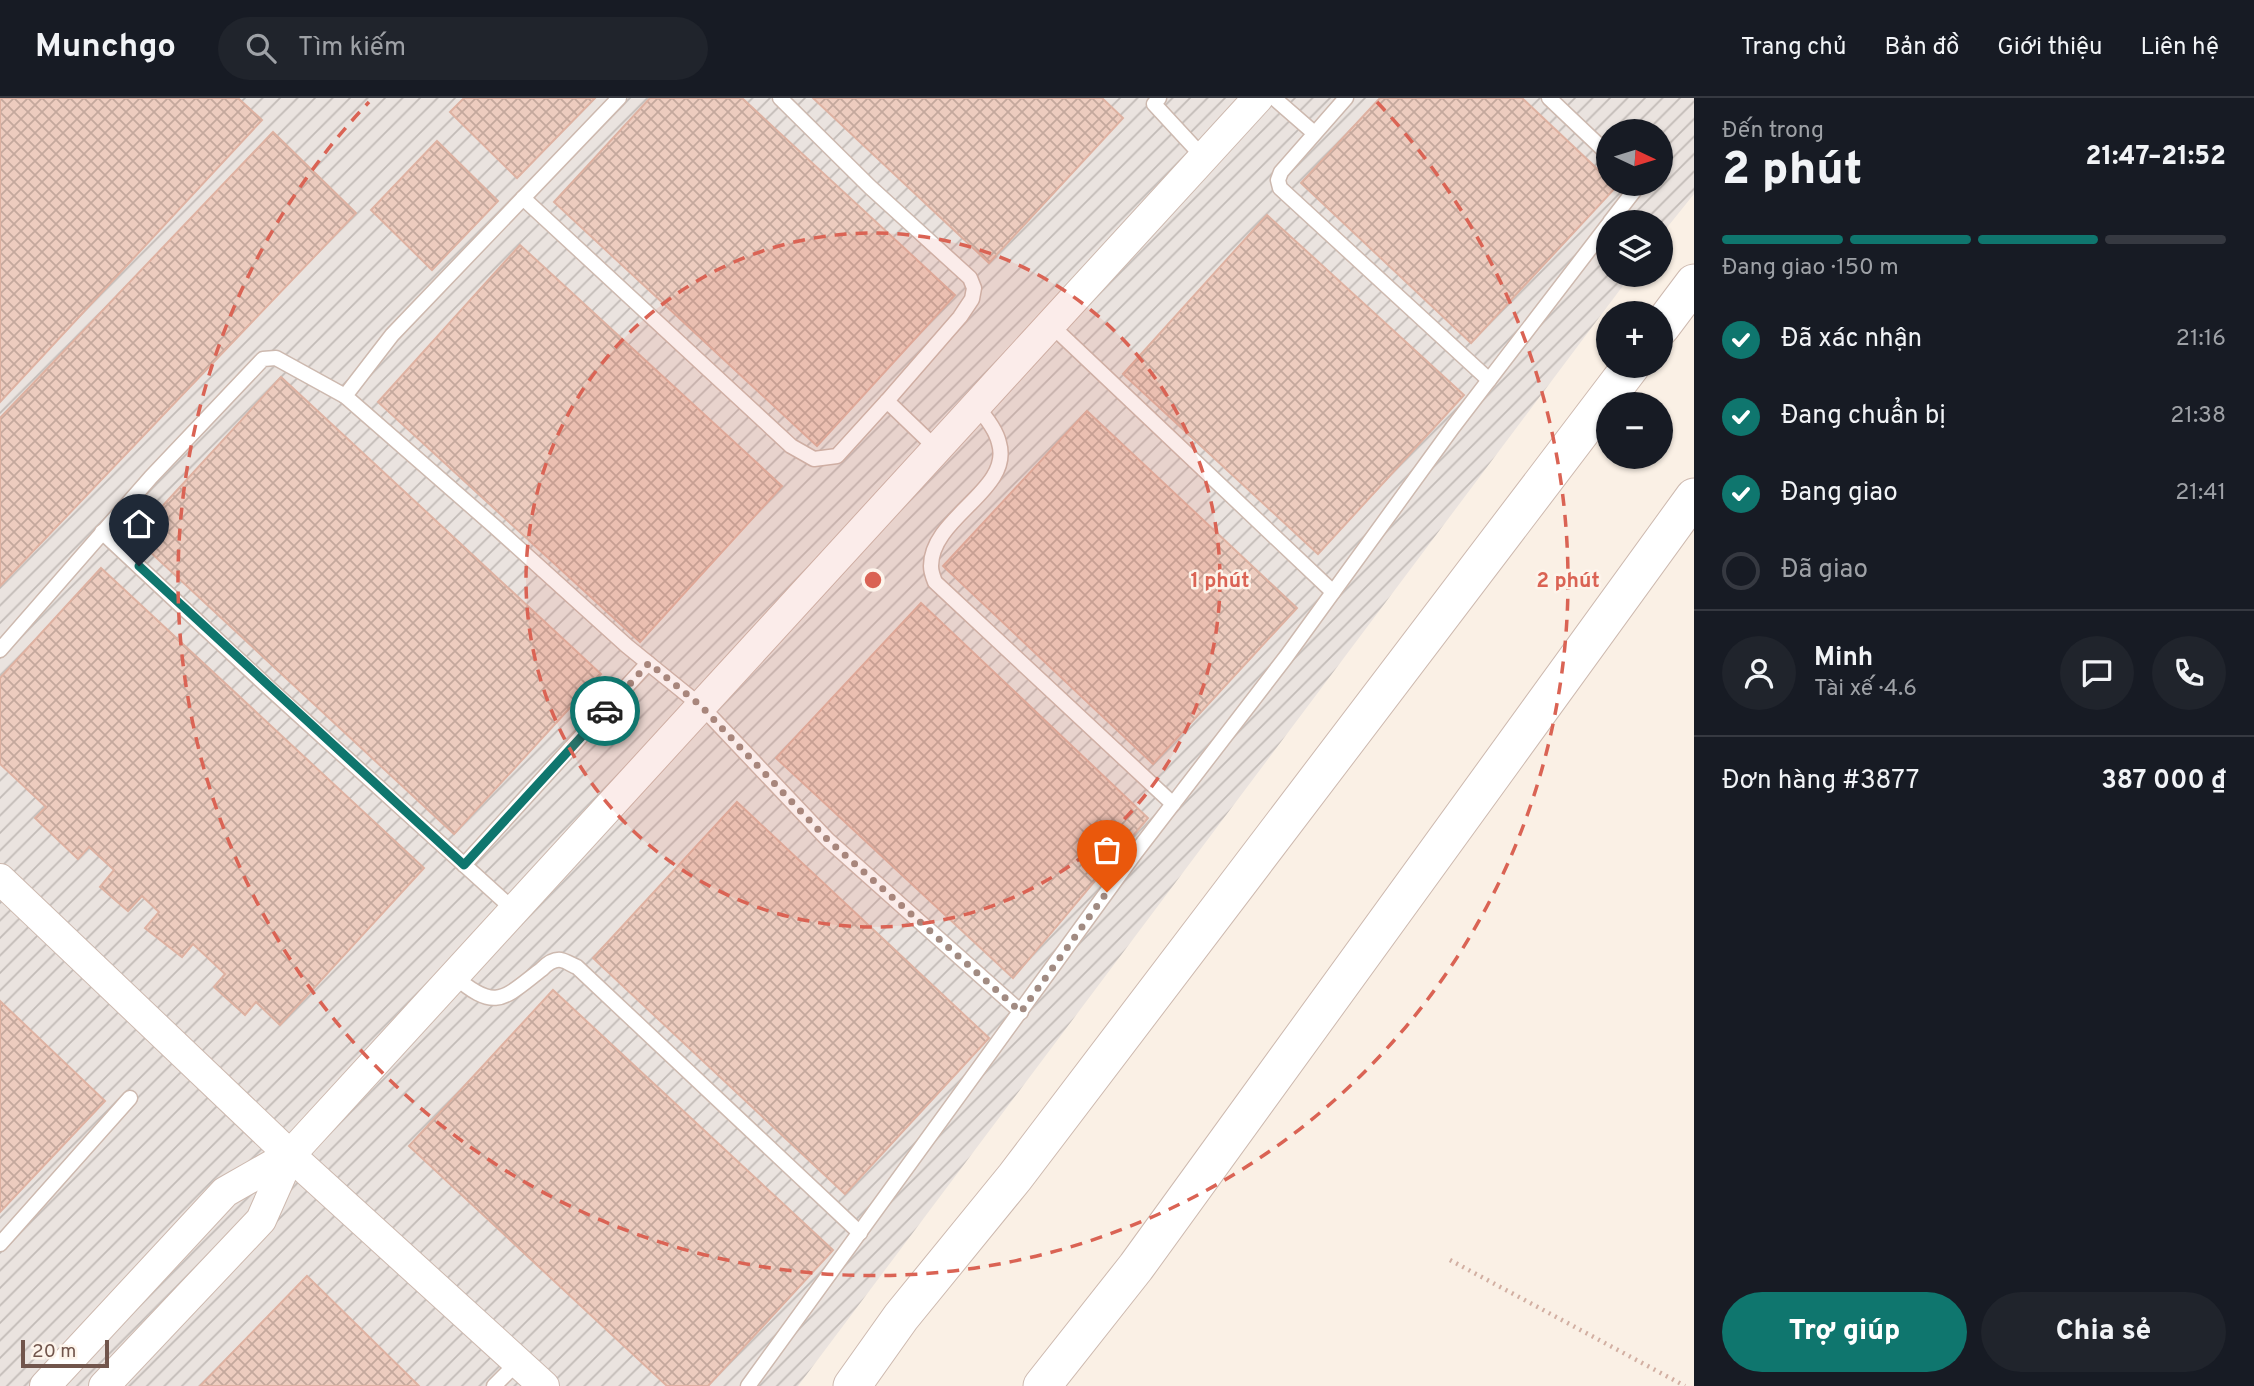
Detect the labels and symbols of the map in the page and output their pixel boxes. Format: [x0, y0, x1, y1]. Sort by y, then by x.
north arrow [1596, 119, 1673, 196]
pin [109, 494, 169, 566]
centre of rings [861, 568, 885, 592]
text: 1 phút [1191, 568, 1249, 595]
text: 2 phút [1536, 568, 1600, 595]
courier [570, 676, 640, 746]
pin [1077, 820, 1137, 892]
scale bar [21, 1337, 108, 1369]

